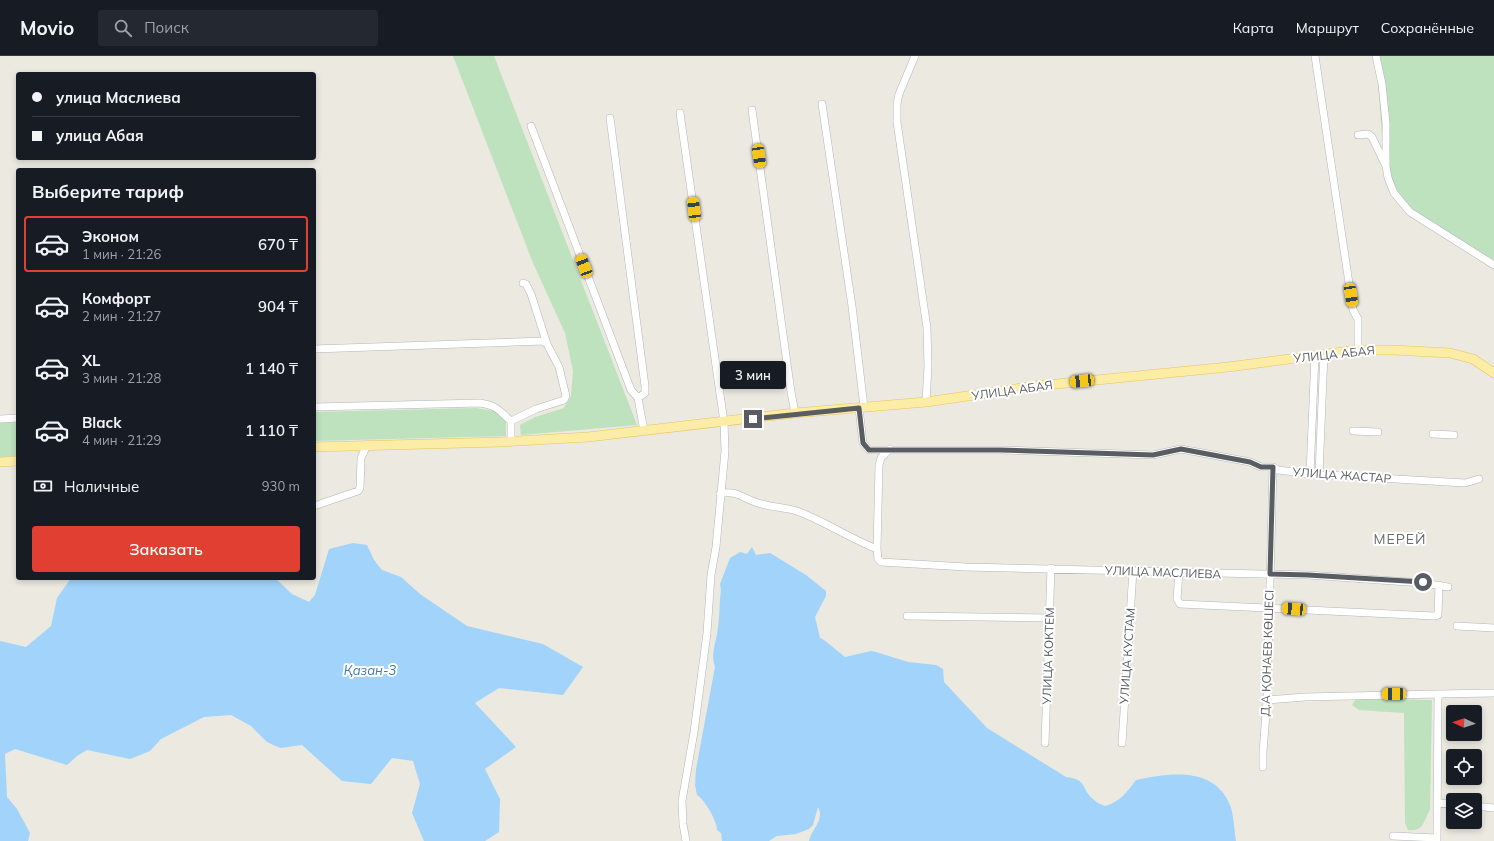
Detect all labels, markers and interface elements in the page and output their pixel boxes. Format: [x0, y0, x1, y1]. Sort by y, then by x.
search box [98, 10, 378, 46]
text: Movio [20, 16, 74, 40]
icon: search [112, 17, 134, 39]
text: Поиск [144, 18, 189, 37]
text: Карта [1233, 19, 1274, 37]
text: Маршрут [1296, 19, 1359, 37]
text: Сохранённые [1381, 19, 1474, 37]
text: улица Маслиева [56, 88, 181, 107]
text: улица Абая [56, 126, 144, 145]
car [751, 143, 767, 169]
text: Выберите тариф [32, 180, 184, 203]
car [687, 196, 701, 222]
icon: car [34, 226, 70, 262]
text: Эконом [82, 227, 139, 246]
text: 670 ₸ [258, 235, 298, 254]
text: 1 мин · 21:26 [82, 246, 161, 262]
car [574, 253, 594, 279]
car [1343, 282, 1359, 308]
icon: car [34, 288, 70, 324]
text: Комфорт [82, 289, 151, 308]
text: 904 ₸ [258, 297, 298, 316]
text: 2 мин · 21:27 [82, 308, 161, 324]
street label: УЛИЦА АБАЯ [1292, 342, 1375, 366]
icon: car [34, 350, 70, 386]
text: XL [82, 351, 100, 370]
text: 1 140 ₸ [245, 359, 298, 378]
callout: 3 мин [720, 361, 786, 389]
text: 3 мин [735, 367, 771, 383]
text: 3 мин · 21:28 [82, 370, 161, 386]
car [1069, 374, 1095, 388]
street label: УЛИЦА АБАЯ [970, 377, 1053, 403]
route end [744, 410, 762, 428]
icon: car [34, 412, 70, 448]
text: Black [82, 413, 121, 432]
text: 1 110 ₸ [245, 421, 298, 440]
text: 4 мин · 21:29 [82, 432, 161, 448]
street label: УЛИЦА ЖАСТАР [1291, 464, 1392, 486]
icon: cash [32, 475, 54, 497]
text: Наличные [64, 477, 139, 496]
text: 930 m [262, 478, 300, 494]
button: Заказать [32, 526, 300, 572]
district label: МЕРЕЙ [1373, 530, 1427, 548]
street label: УЛИЦА МАСЛИЕВА [1103, 562, 1222, 582]
route start [1414, 573, 1432, 591]
street label: Д.А ҚОНАЕВ КӨШЕСІ [1257, 589, 1277, 717]
car [1282, 602, 1306, 616]
street label: УЛИЦА КОКТЕМ [1039, 607, 1057, 706]
street label: УЛИЦА КУСТАМ [1116, 607, 1138, 706]
water label: Қазан-3 [344, 662, 396, 678]
car [1382, 688, 1406, 700]
north arrow [1446, 705, 1482, 741]
map controls [1446, 705, 1482, 829]
button: locate [1446, 749, 1482, 785]
button: layers [1446, 793, 1482, 829]

